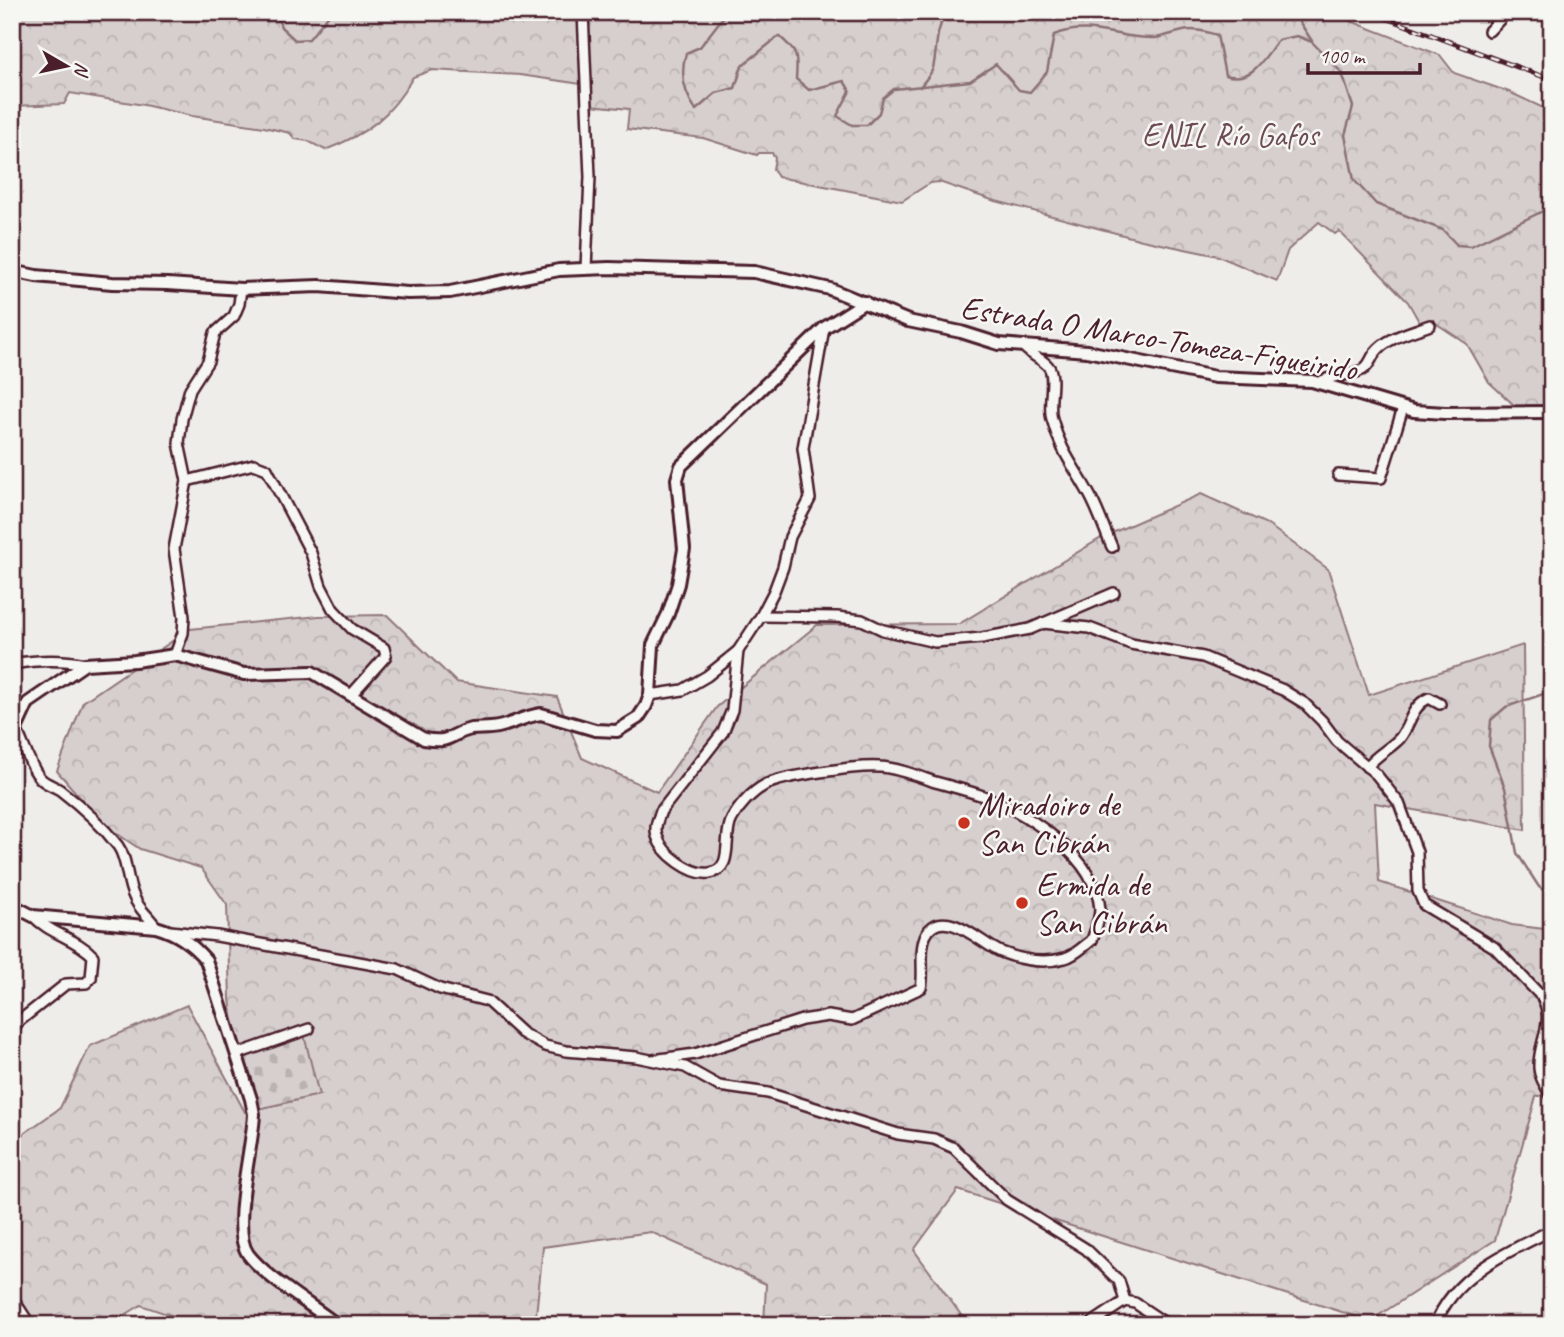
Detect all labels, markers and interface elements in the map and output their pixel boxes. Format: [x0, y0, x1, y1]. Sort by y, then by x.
north arrow [32, 32, 102, 102]
scale bar [1308, 32, 1420, 76]
text: 100 m [1319, 43, 1366, 69]
text: N [69, 61, 95, 79]
park label: ENIL Río Gafos [1142, 114, 1321, 156]
street label: Estrada O Marco-Tomeza-Figueirido [958, 286, 1361, 390]
place label: Miradoiro de San Cibrán [978, 784, 1122, 864]
marker: Miradoiro de San Cibrán [956, 815, 972, 831]
place label: Ermida de San Cibrán [1036, 864, 1168, 944]
marker: Ermida de San Cibrán [1014, 895, 1030, 911]

